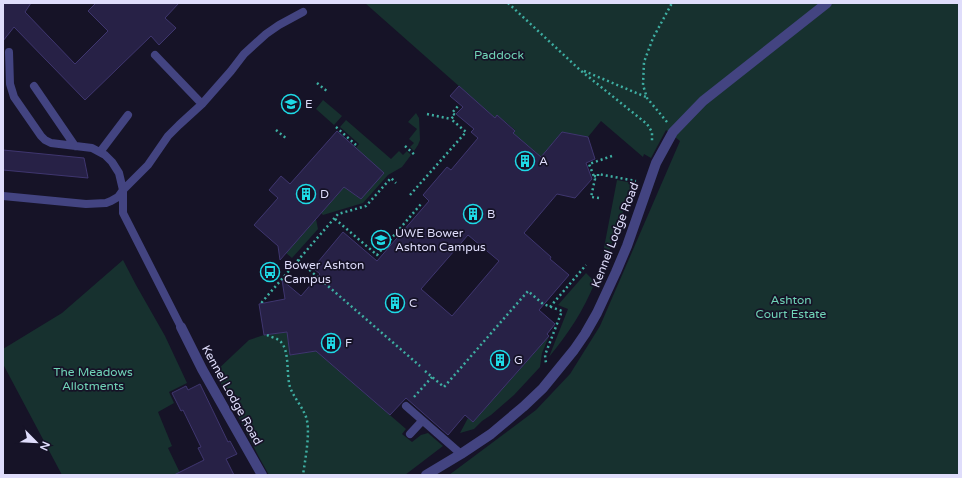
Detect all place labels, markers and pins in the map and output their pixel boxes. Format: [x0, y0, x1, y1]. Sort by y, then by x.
school or university icon: E [280, 93, 302, 115]
place label: E [305, 97, 313, 111]
building icon: A [514, 150, 536, 172]
place label: A [539, 154, 548, 168]
building icon: D [295, 183, 317, 205]
place label: D [320, 187, 329, 201]
building icon: B [462, 203, 484, 225]
place label: B [487, 207, 495, 221]
place label: UWE Bower Ashton Campus [395, 226, 486, 254]
school or university icon: UWE Bower Ashton Campus [370, 229, 392, 251]
place label: Bower Ashton Campus [284, 258, 364, 286]
bus stop icon: Bower Ashton Campus [259, 261, 281, 283]
building icon: C [384, 292, 406, 314]
place label: C [409, 296, 417, 310]
building icon: F [320, 332, 342, 354]
place label: F [345, 336, 352, 350]
building icon: G [489, 349, 511, 371]
place label: G [514, 353, 523, 367]

